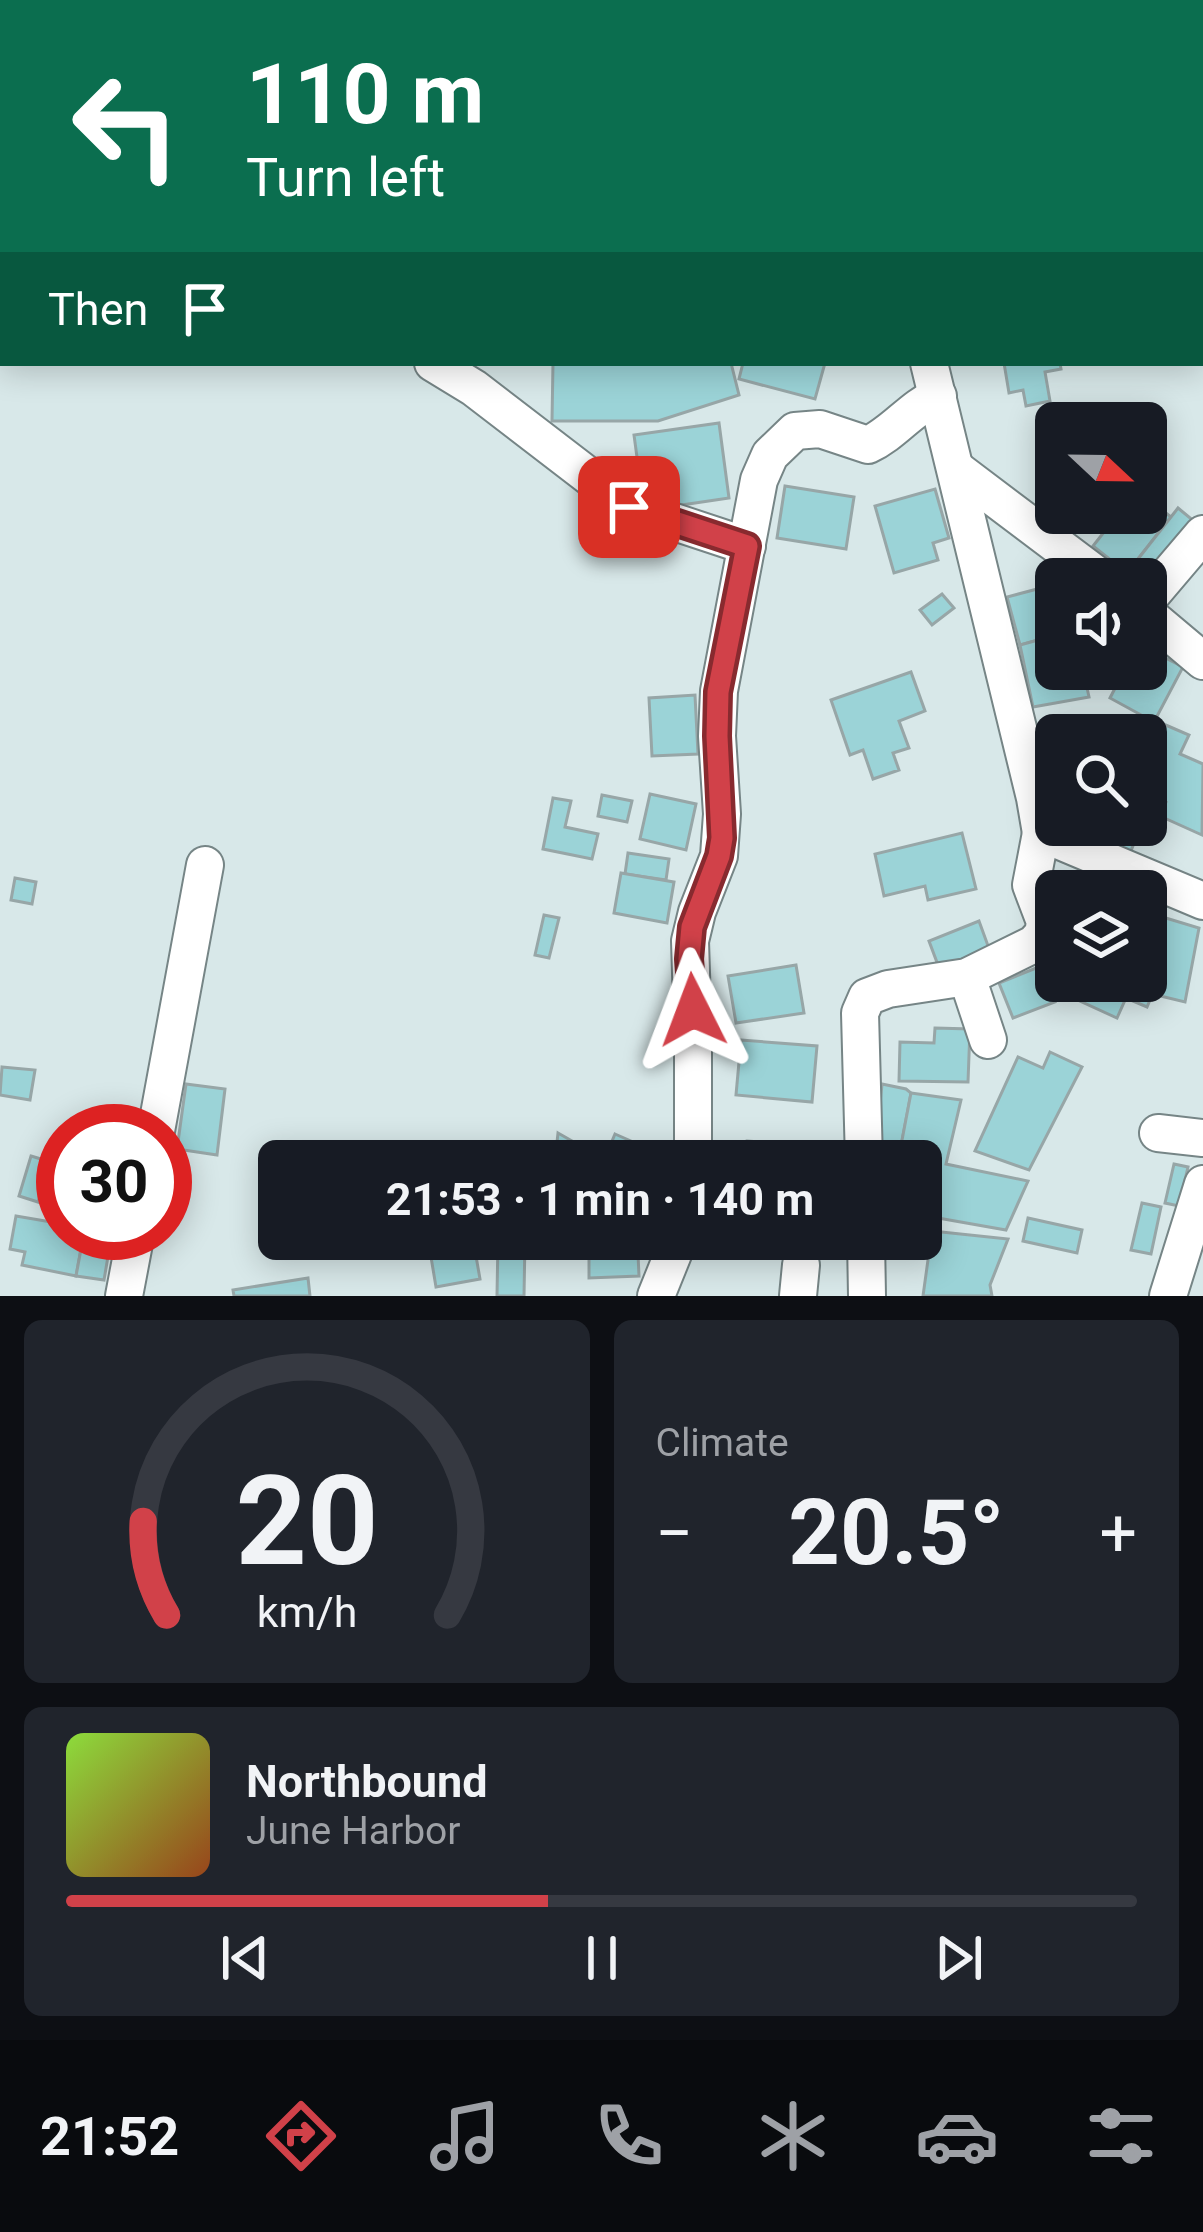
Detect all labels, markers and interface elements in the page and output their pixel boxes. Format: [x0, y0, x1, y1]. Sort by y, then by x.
text: 110 m [246, 45, 484, 144]
icon: left [48, 48, 204, 204]
text: Turn left [246, 146, 445, 209]
icon: arrive [172, 276, 238, 342]
text: Then [48, 283, 148, 336]
north arrow [1035, 402, 1167, 534]
map controls [1035, 402, 1167, 1002]
pin [578, 456, 680, 558]
icon: arrive [596, 474, 662, 540]
button: sound [1035, 558, 1167, 690]
button: search [1035, 714, 1167, 846]
button: layers [1035, 870, 1167, 1002]
position arrow [630, 947, 756, 1073]
speed limit sign: 30 [36, 1104, 192, 1260]
text: 21:53 · 1 min · 140 m [386, 1173, 814, 1226]
text: Climate [656, 1420, 789, 1466]
text: 20 [235, 1448, 378, 1594]
text: 20.5° [788, 1481, 1004, 1586]
text: − [656, 1495, 693, 1572]
text: + [1100, 1495, 1137, 1572]
text: km/h [256, 1586, 357, 1636]
text: Northbound [246, 1755, 488, 1808]
text: June Harbor [246, 1808, 461, 1854]
icon: previous [212, 1925, 278, 1991]
icon: pause [569, 1925, 635, 1991]
icon: next [926, 1925, 992, 1991]
icon: directions [259, 2094, 343, 2178]
icon: music [423, 2094, 507, 2178]
icon: phone [587, 2094, 671, 2178]
icon: climate [751, 2094, 835, 2178]
icon: car [915, 2094, 999, 2178]
icon: filters [1079, 2094, 1163, 2178]
text: 21:52 [40, 2105, 179, 2168]

